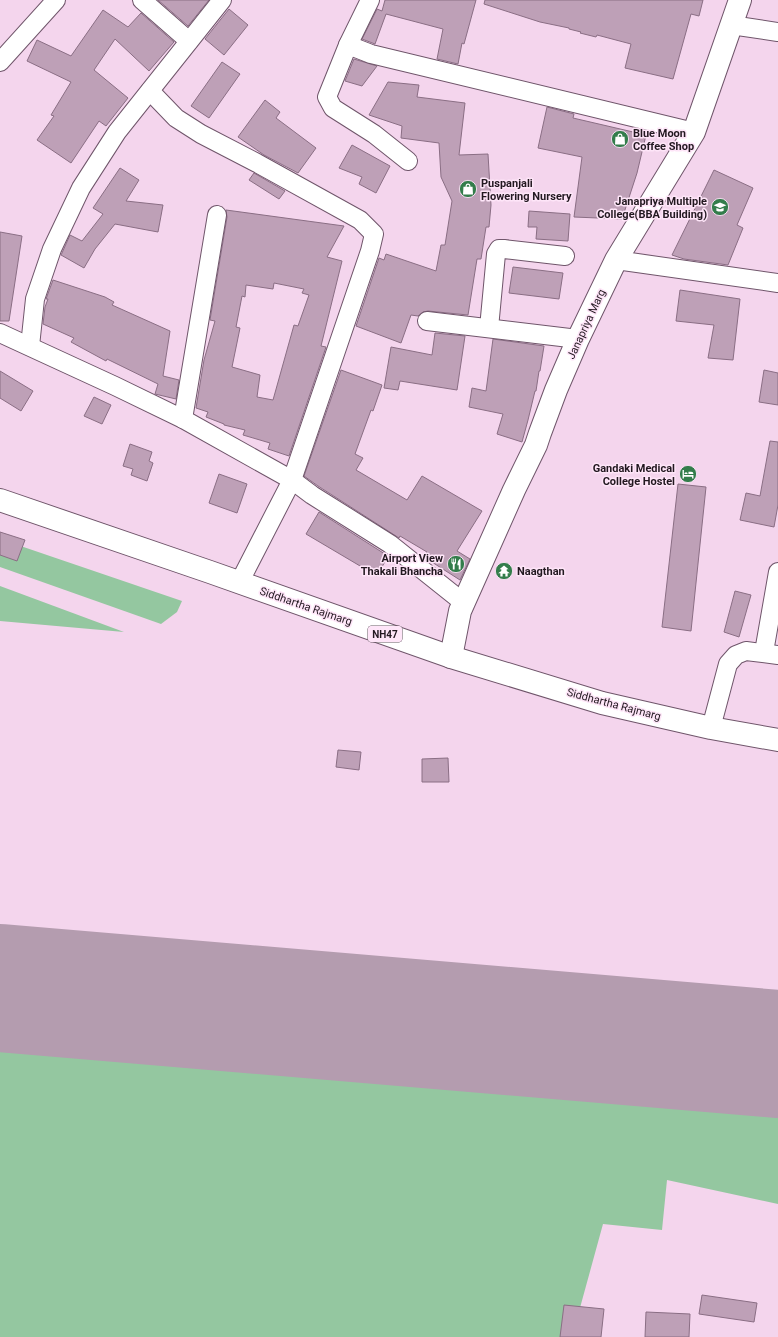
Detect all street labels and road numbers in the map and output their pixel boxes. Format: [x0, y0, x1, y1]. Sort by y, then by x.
street label: Janapriya Marg [565, 287, 608, 361]
street label: Siddhartha Rajmarg [258, 585, 354, 628]
road number: NH47 [368, 626, 402, 642]
street label: Siddhartha Rajmarg [565, 686, 662, 723]

